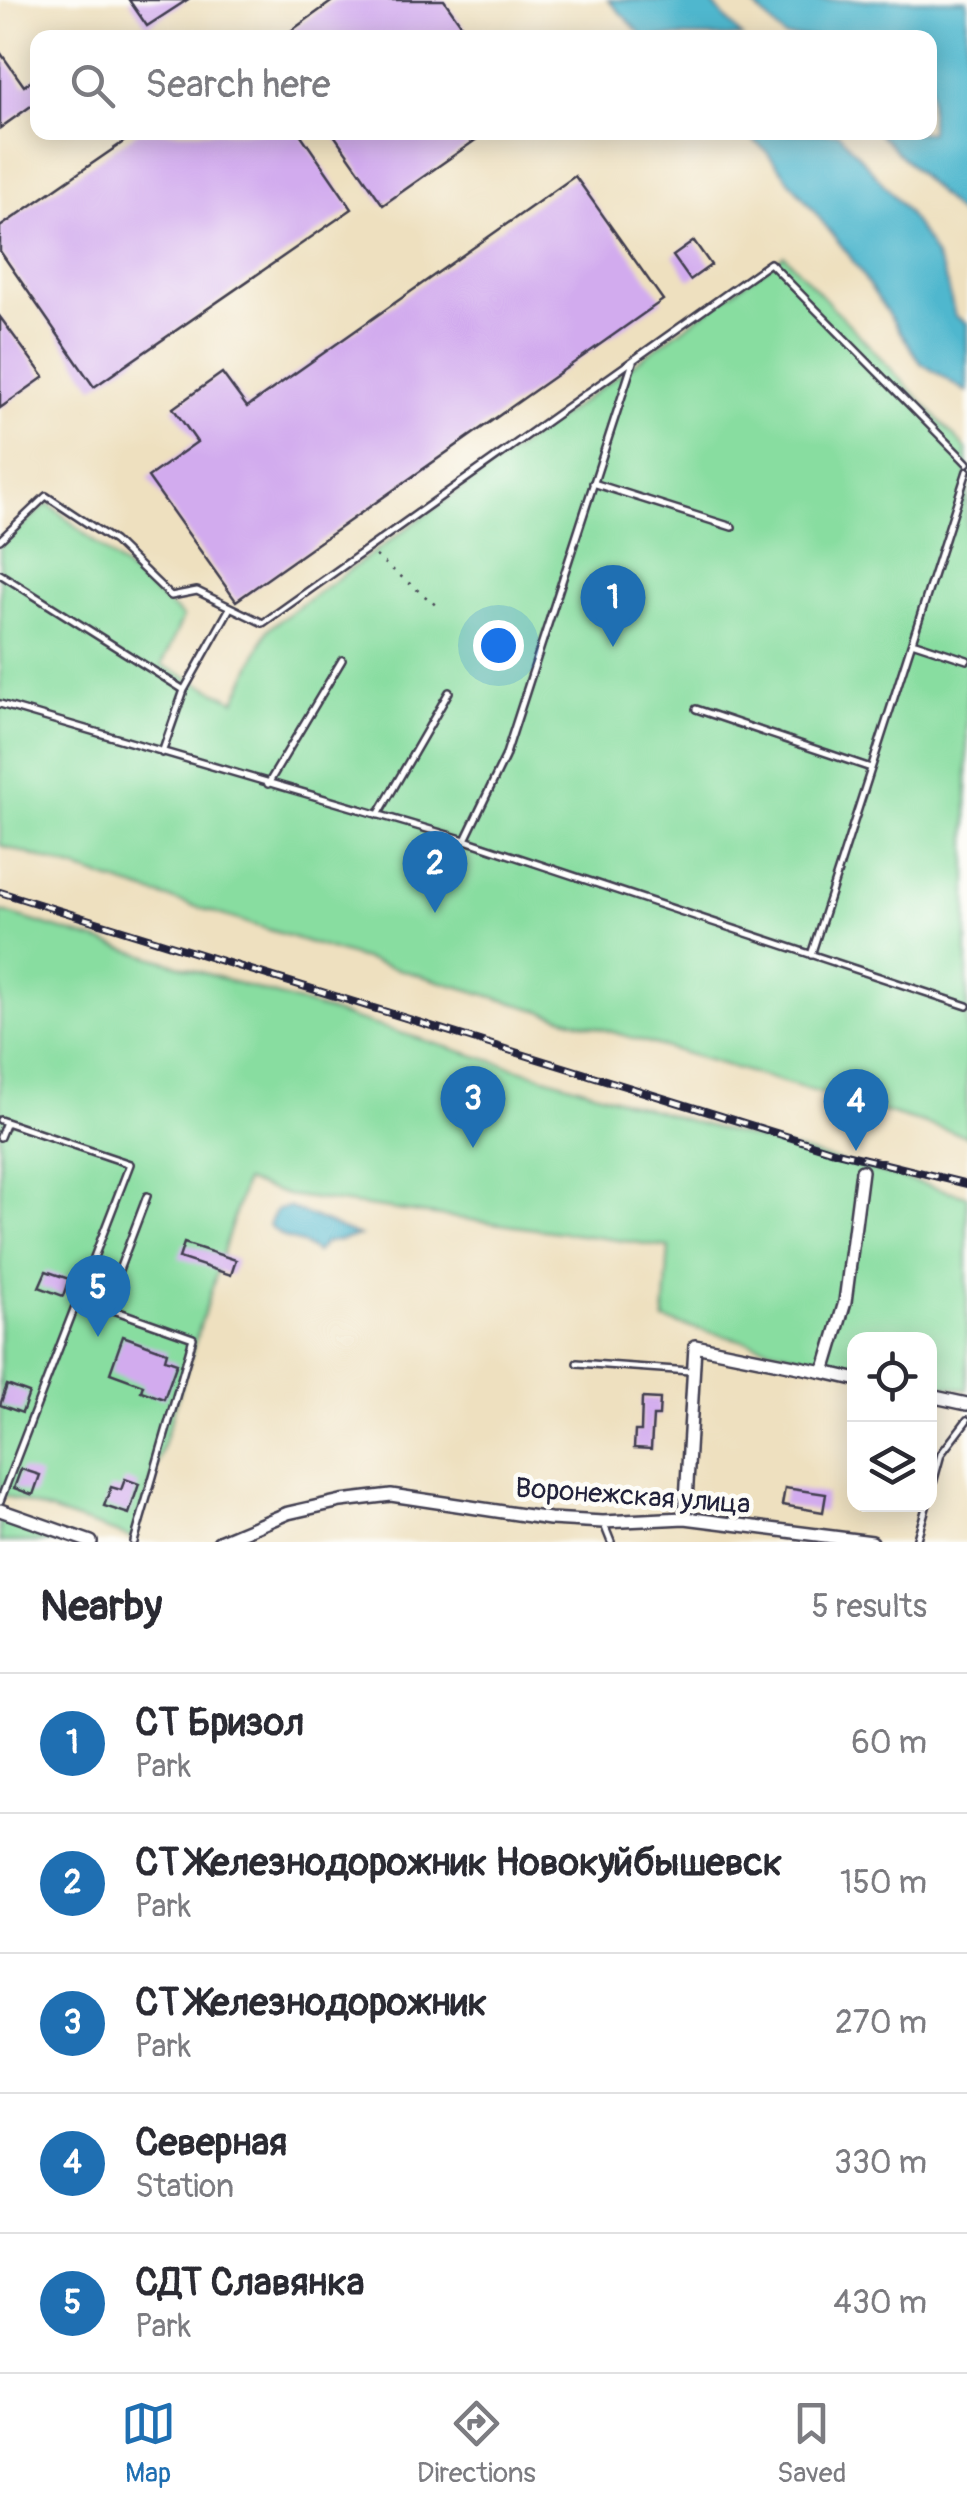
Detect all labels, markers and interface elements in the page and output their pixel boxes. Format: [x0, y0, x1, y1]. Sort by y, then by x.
search box [30, 30, 937, 140]
icon: search [65, 58, 120, 113]
text: Search here [145, 61, 331, 109]
pin: 1 [580, 564, 646, 647]
your location [473, 620, 524, 671]
pin: 2 [402, 830, 468, 913]
pin: 3 [440, 1066, 506, 1148]
pin: 4 [824, 1068, 888, 1151]
pin: 5 [66, 1254, 130, 1337]
map controls [847, 1332, 937, 1512]
button: locate [847, 1332, 937, 1422]
button: layers [847, 1422, 937, 1512]
street label: Воронежская улица [514, 1471, 752, 1522]
text: Nearby [40, 1581, 162, 1633]
text: 5 results [812, 1587, 927, 1627]
text: СТ Бризол [135, 1699, 304, 1747]
text: 1 [66, 1723, 79, 1763]
text: 60 m [851, 1723, 927, 1763]
text: Park [135, 1747, 191, 1787]
text: СТ Железнодорожник Новокуйбышевск [135, 1839, 782, 1887]
text: 2 [64, 1863, 81, 1903]
text: 150 m [840, 1863, 927, 1903]
text: Park [135, 1887, 191, 1927]
text: СТ Железнодорожник [135, 1979, 487, 2027]
text: 3 [64, 2003, 81, 2043]
text: 270 m [835, 2003, 927, 2043]
text: Park [135, 2027, 191, 2067]
text: Северная [135, 2119, 287, 2167]
text: 4 [63, 2143, 82, 2183]
text: 330 m [834, 2143, 927, 2183]
text: Station [135, 2167, 234, 2207]
text: СДТ Славянка [135, 2259, 364, 2307]
text: 5 [64, 2283, 81, 2323]
text: 430 m [833, 2283, 927, 2323]
text: Park [135, 2307, 191, 2347]
tab: Map [121, 2396, 176, 2491]
tab: Directions [417, 2396, 536, 2491]
tab: Saved [777, 2396, 846, 2491]

